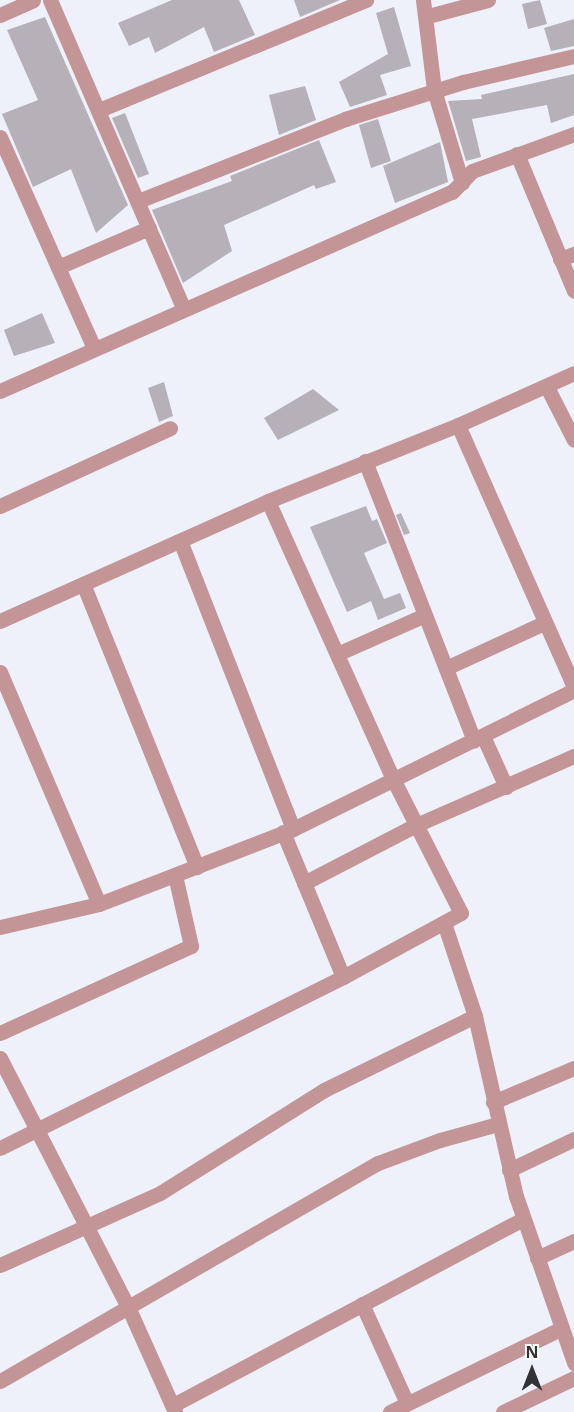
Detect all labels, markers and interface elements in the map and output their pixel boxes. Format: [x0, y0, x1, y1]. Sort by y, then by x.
north arrow [502, 1340, 562, 1400]
text: N [525, 1341, 539, 1363]

